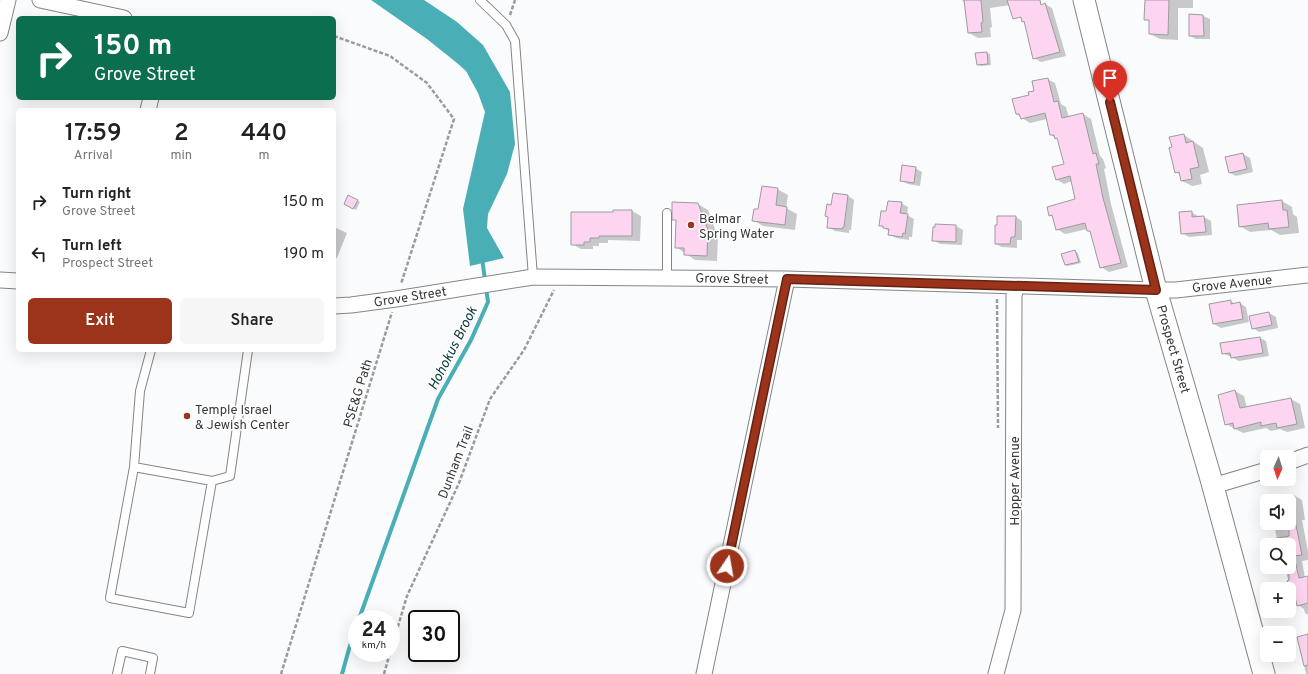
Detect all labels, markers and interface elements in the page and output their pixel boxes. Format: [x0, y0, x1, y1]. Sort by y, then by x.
text: 150 m [94, 29, 172, 65]
icon: right [28, 32, 80, 84]
pin [1093, 61, 1127, 102]
text: Grove Street [94, 64, 196, 87]
icon: arrive [1099, 67, 1121, 89]
text: 17:59 [65, 119, 122, 149]
text: 2 [174, 119, 189, 149]
text: 440 [241, 119, 287, 149]
text: Arrival [74, 148, 113, 164]
text: min [170, 148, 192, 164]
text: m [259, 148, 270, 164]
text: Turn right [62, 185, 131, 204]
icon: right [28, 191, 50, 213]
text: 150 m [283, 193, 324, 212]
text: Grove Street [62, 204, 135, 220]
place label: Belmar Spring Water [699, 212, 774, 243]
marker: Belmar Spring Water [686, 220, 696, 230]
text: Turn left [62, 237, 122, 256]
icon: left [28, 243, 50, 265]
text: 190 m [284, 245, 324, 264]
text: Prospect Street [62, 256, 153, 272]
street label: Grove Street [695, 271, 769, 289]
street label: Grove Avenue [1191, 273, 1273, 297]
street label: Grove Street [373, 284, 448, 312]
button: Exit [28, 298, 172, 344]
button: Share [180, 298, 324, 344]
water label: Hohokus Brook [425, 303, 482, 393]
street label: Prospect Street [1152, 304, 1192, 396]
street label: PSE&G Path [341, 357, 377, 430]
place label: Temple Israel & Jewish Center [195, 403, 290, 434]
marker: Temple Israel & Jewish Center [182, 411, 192, 421]
street label: Dunham Trail [436, 424, 478, 501]
street label: Hopper Avenue [1008, 436, 1024, 526]
north arrow [1260, 450, 1296, 486]
map controls [1260, 450, 1296, 662]
button: sound [1260, 494, 1296, 530]
button: search [1260, 538, 1296, 574]
position arrow [706, 545, 748, 587]
button: + [1260, 582, 1296, 618]
speed limit sign: 30 [408, 610, 460, 662]
text: 24 [361, 618, 387, 644]
button: − [1260, 626, 1296, 662]
text: km/h [362, 639, 386, 652]

